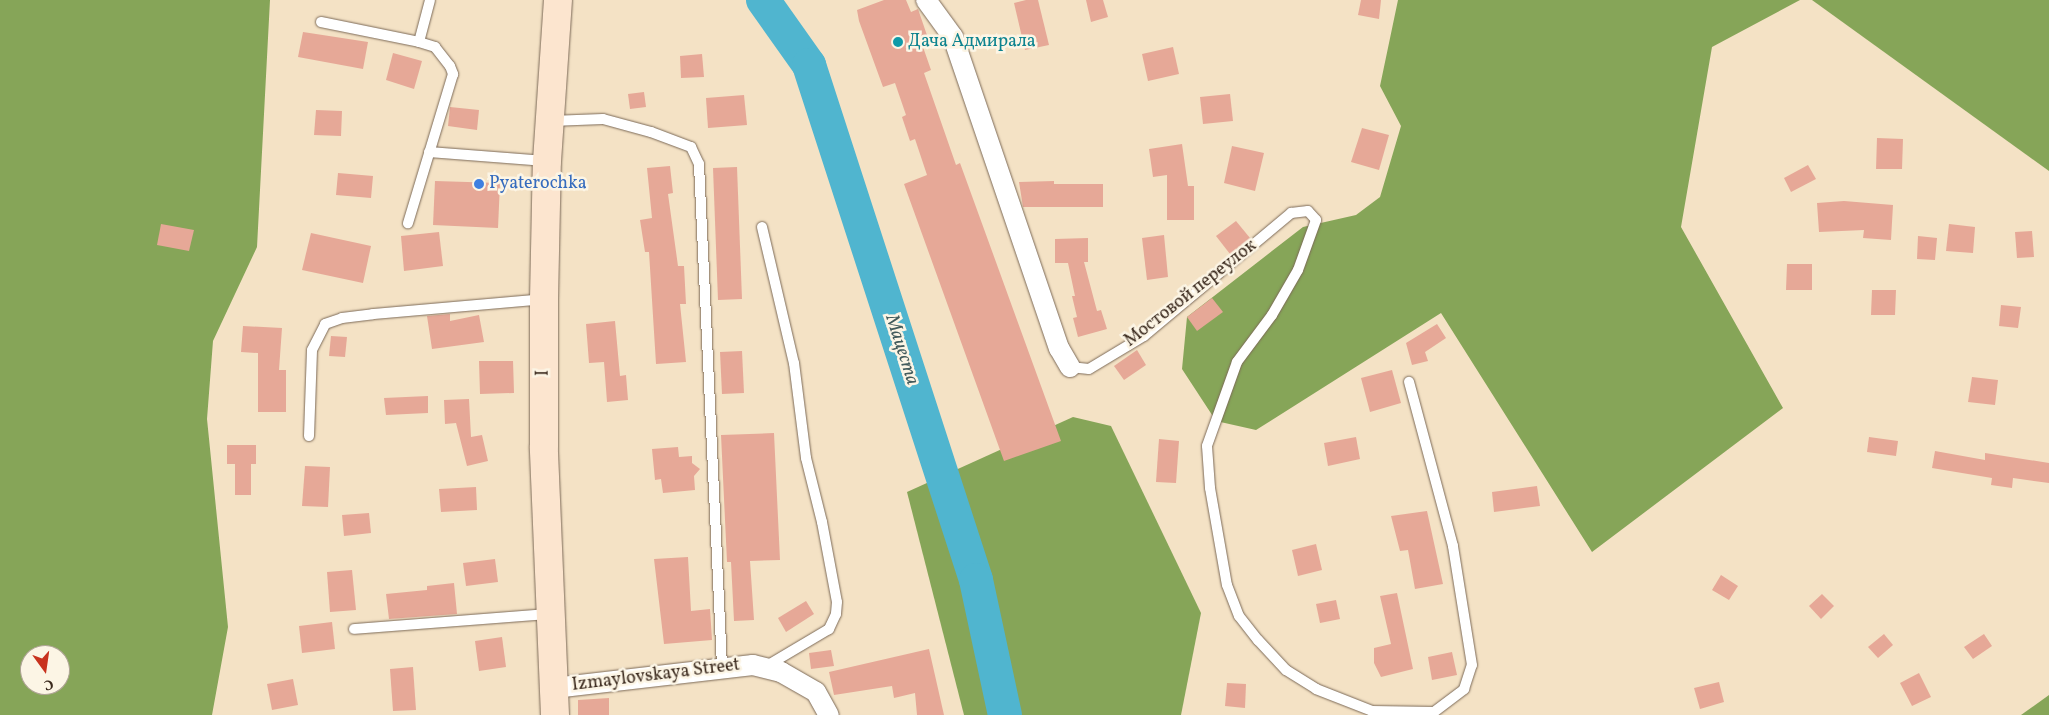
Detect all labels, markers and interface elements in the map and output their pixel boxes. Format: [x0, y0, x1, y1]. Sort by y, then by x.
place label: Дача Адмирала [908, 31, 1036, 53]
marker: Дача Адмирала [892, 36, 904, 48]
place label: Pyaterochka [489, 173, 587, 195]
marker: Pyaterochka [473, 178, 485, 190]
street label: Мостовой переулок [1121, 236, 1261, 352]
water label: Мацеста [879, 312, 923, 388]
street label: I [533, 370, 555, 376]
north arrow [20, 645, 70, 695]
street label: Izmaylovskaya Street [571, 655, 741, 697]
text: С [42, 674, 55, 694]

